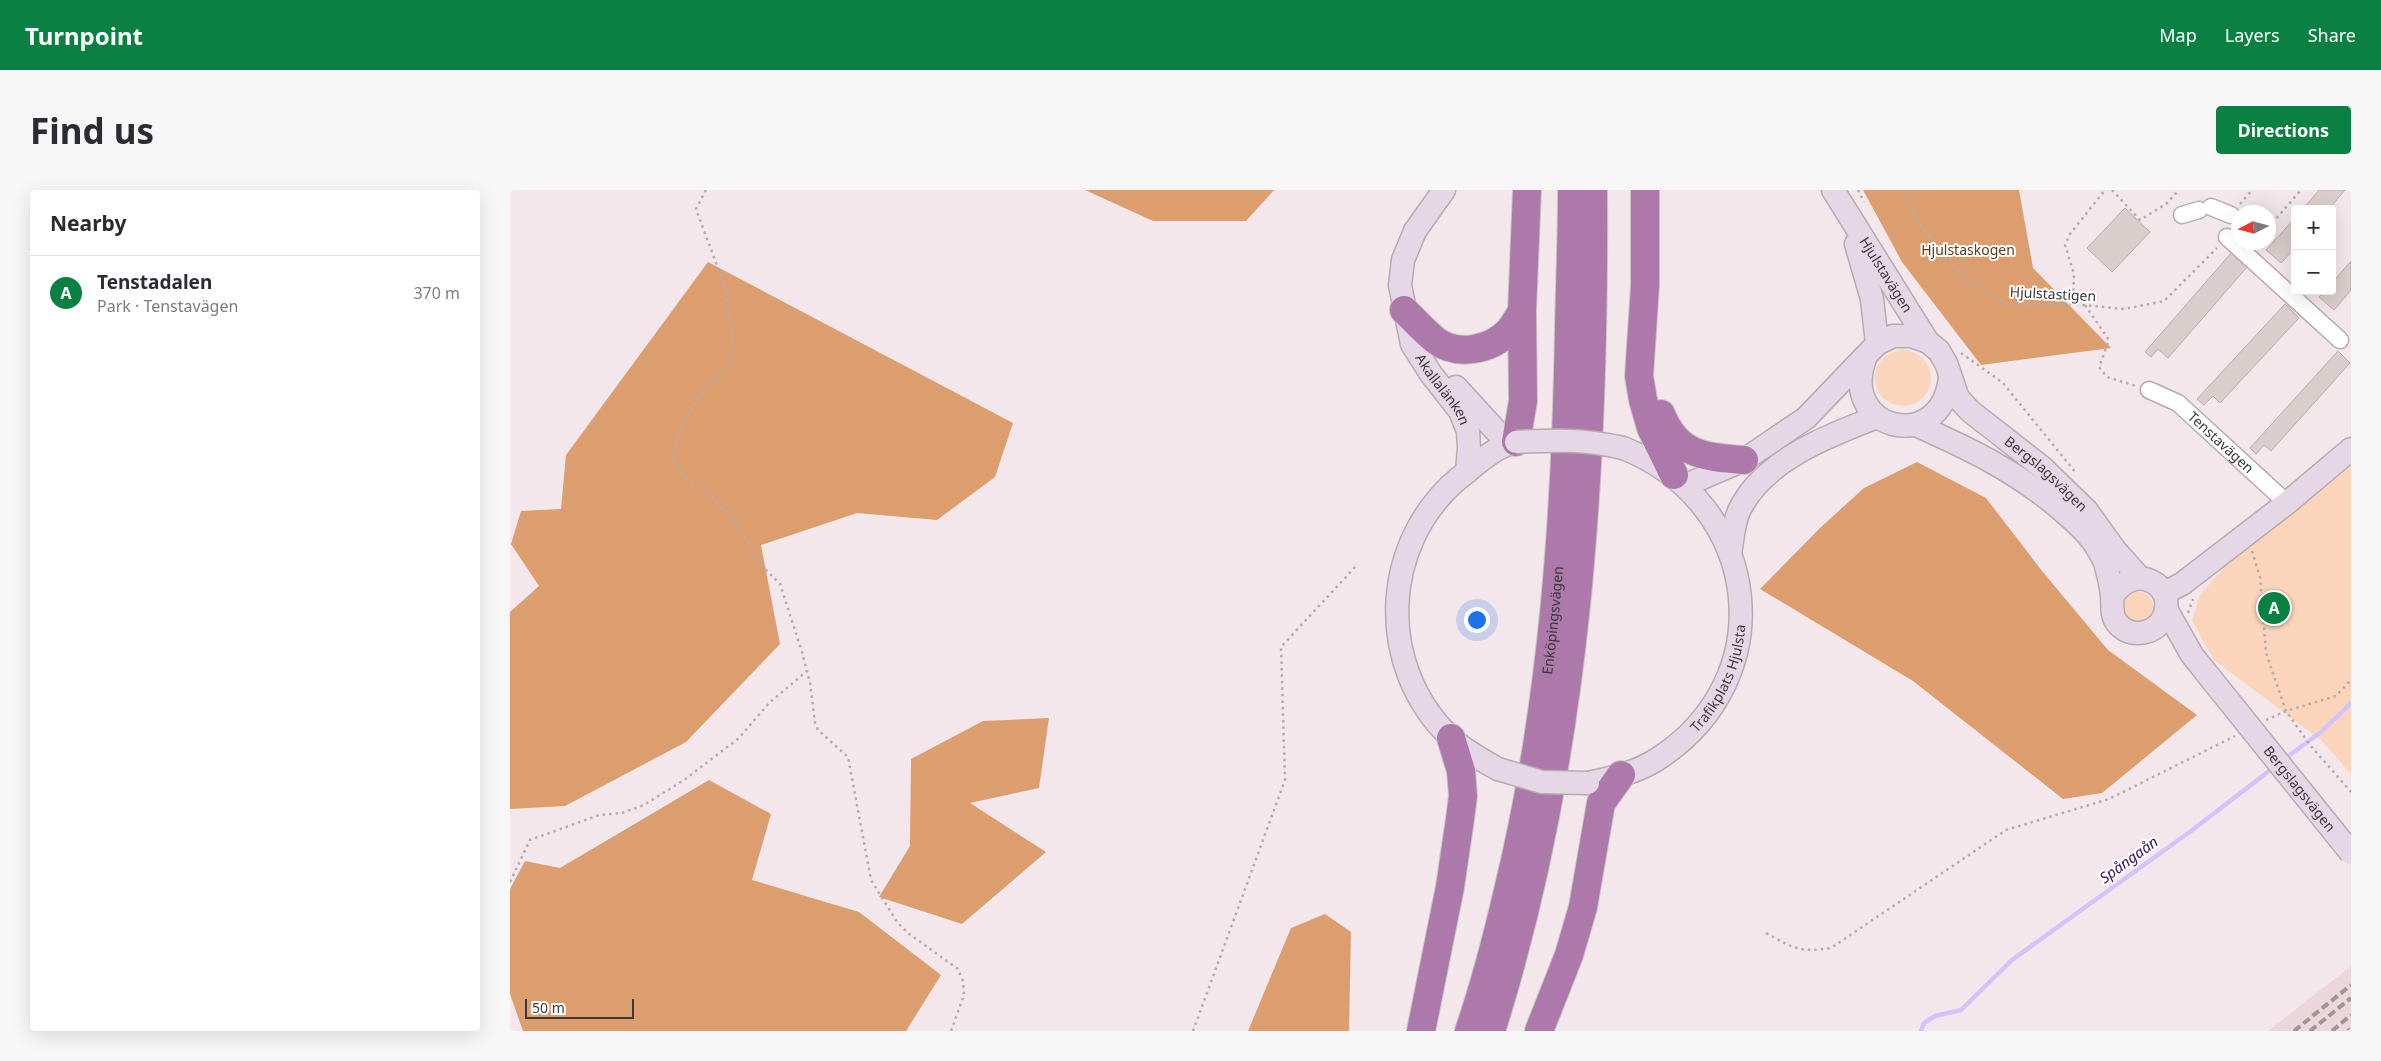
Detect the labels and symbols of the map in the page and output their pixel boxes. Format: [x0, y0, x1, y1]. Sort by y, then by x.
north arrow [2231, 205, 2276, 250]
street label: Hjulstavägen [1856, 233, 1917, 316]
park label: Hjulstaskogen [1921, 240, 2015, 259]
street label: Hjulstastigen [2009, 282, 2097, 305]
street label: Akallalänken [1411, 350, 1475, 428]
street label: Tenstavägen [2184, 407, 2258, 477]
street label: Bergslagsvägen [2001, 432, 2092, 515]
street label: Enköpingsvägen [1537, 565, 1567, 676]
pin: A [2258, 589, 2290, 627]
your location [1464, 607, 1490, 633]
street label: Trafikplats Hjulsta [1686, 624, 1749, 736]
street label: Bergslagsvägen [2260, 742, 2340, 835]
water label: Spångaån [2095, 831, 2162, 887]
scale bar [525, 996, 634, 1019]

